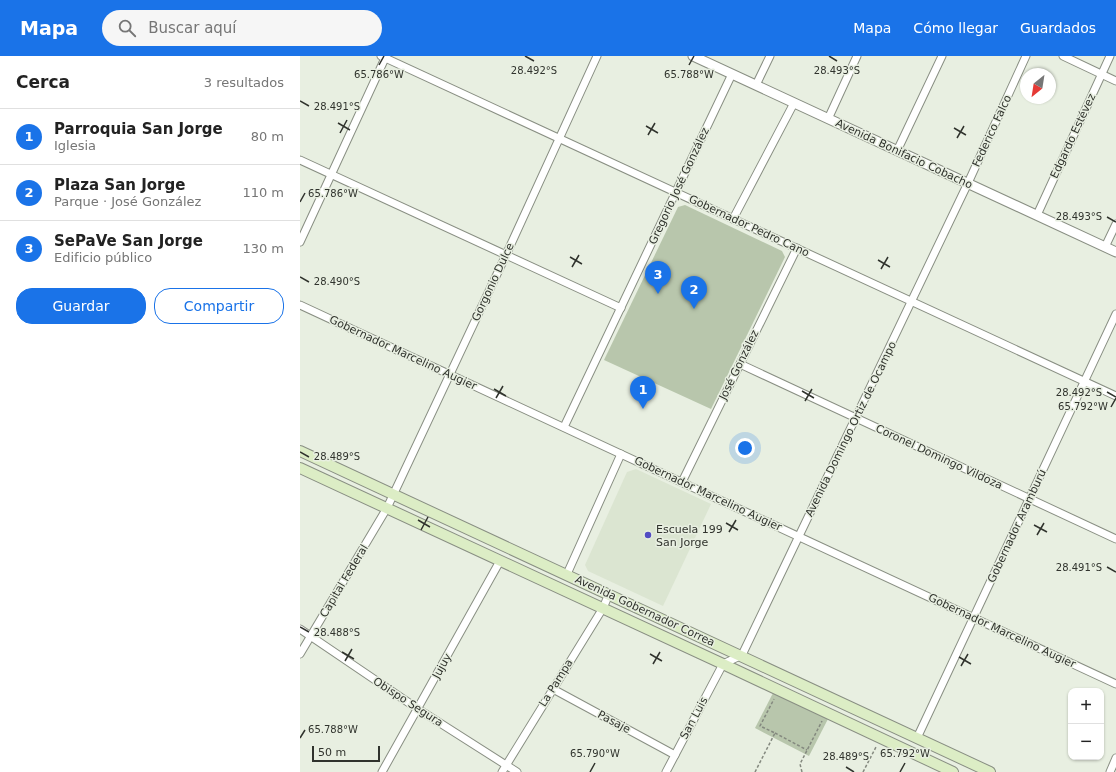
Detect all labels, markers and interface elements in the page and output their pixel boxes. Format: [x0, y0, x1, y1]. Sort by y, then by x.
search box [102, 10, 382, 46]
text: Mapa [20, 17, 78, 39]
icon: search [116, 17, 138, 39]
text: Buscar aquí [148, 19, 237, 37]
text: Mapa [853, 20, 891, 36]
text: Cómo llegar [913, 20, 998, 36]
text: Guardados [1020, 20, 1096, 36]
text: 28.492°S [511, 65, 557, 76]
text: 28.493°S [814, 65, 860, 76]
north arrow [1020, 68, 1056, 104]
text: 65.786°W [354, 69, 404, 80]
text: 65.788°W [664, 69, 714, 80]
text: Cerca [16, 72, 70, 92]
text: 3 resultados [204, 75, 284, 90]
street label: Edgardo Estévez [1048, 91, 1098, 180]
street label: Federico Falco [970, 93, 1014, 169]
text: 28.491°S [314, 101, 360, 112]
street label: Avenida Bonifacio Cobacho [833, 117, 975, 192]
text: Parroquia San Jorge [54, 120, 223, 138]
street label: Gregorio José González [646, 125, 712, 246]
text: 1 [24, 129, 34, 144]
text: 80 m [251, 129, 284, 144]
text: Iglesia [54, 138, 96, 153]
text: Plaza San Jorge [54, 176, 185, 194]
text: 2 [24, 185, 34, 200]
text: 110 m [242, 185, 284, 200]
text: 65.786°W [308, 188, 358, 199]
street label: Gobernador Pedro Cano [687, 192, 812, 260]
text: Parque · José González [54, 194, 201, 209]
text: 28.493°S [1056, 211, 1102, 222]
text: SePaVe San Jorge [54, 232, 203, 250]
text: 3 [24, 241, 34, 256]
text: 130 m [242, 241, 284, 256]
street label: Gorgonio Dulce [469, 241, 517, 323]
text: Edificio público [54, 250, 152, 265]
pin: 3 [645, 261, 671, 294]
text: 28.490°S [314, 276, 360, 287]
pin: 2 [681, 276, 707, 309]
button: Guardar [16, 288, 146, 324]
button: Compartir [154, 288, 284, 324]
street label: Gobernador Marcelino Augier [327, 313, 479, 393]
street label: José González [716, 328, 762, 403]
street label: Avenida Domingo Ortiz de Ocampo [803, 339, 899, 519]
pin: 1 [630, 376, 656, 409]
text: 28.492°S [1056, 387, 1102, 398]
text: 65.792°W [1058, 401, 1108, 412]
street label: Coronel Domingo Vildoza [873, 422, 1005, 492]
your location [735, 438, 755, 458]
text: 28.489°S [314, 451, 360, 462]
street label: Gobernador Marcelino Augier [632, 454, 784, 534]
street label: Gobernador Aramburú [985, 467, 1049, 585]
place label: Escuela 199 San Jorge [656, 523, 723, 549]
marker: Escuela 199 San Jorge [643, 530, 653, 540]
street label: Capital Federal [317, 542, 371, 620]
text: 28.491°S [1056, 562, 1102, 573]
street label: Avenida Gobernador Correa [573, 573, 717, 649]
street label: Gobernador Marcelino Augier [926, 591, 1078, 671]
text: 28.488°S [314, 627, 360, 638]
street label: Jujuy [429, 651, 454, 682]
street label: La Pampa [536, 657, 576, 709]
street label: Obispo Segura [371, 675, 445, 729]
map controls [1068, 688, 1104, 760]
button: + [1068, 688, 1104, 724]
street label: San Luis [677, 694, 711, 741]
street label: Pasaje [595, 708, 633, 736]
text: 65.788°W [308, 724, 358, 735]
button: − [1068, 724, 1104, 760]
scale bar [312, 744, 380, 763]
text: 50 m [318, 746, 346, 759]
text: 65.790°W [570, 748, 620, 759]
text: 65.792°W [880, 748, 930, 759]
text: 28.489°S [823, 751, 869, 762]

